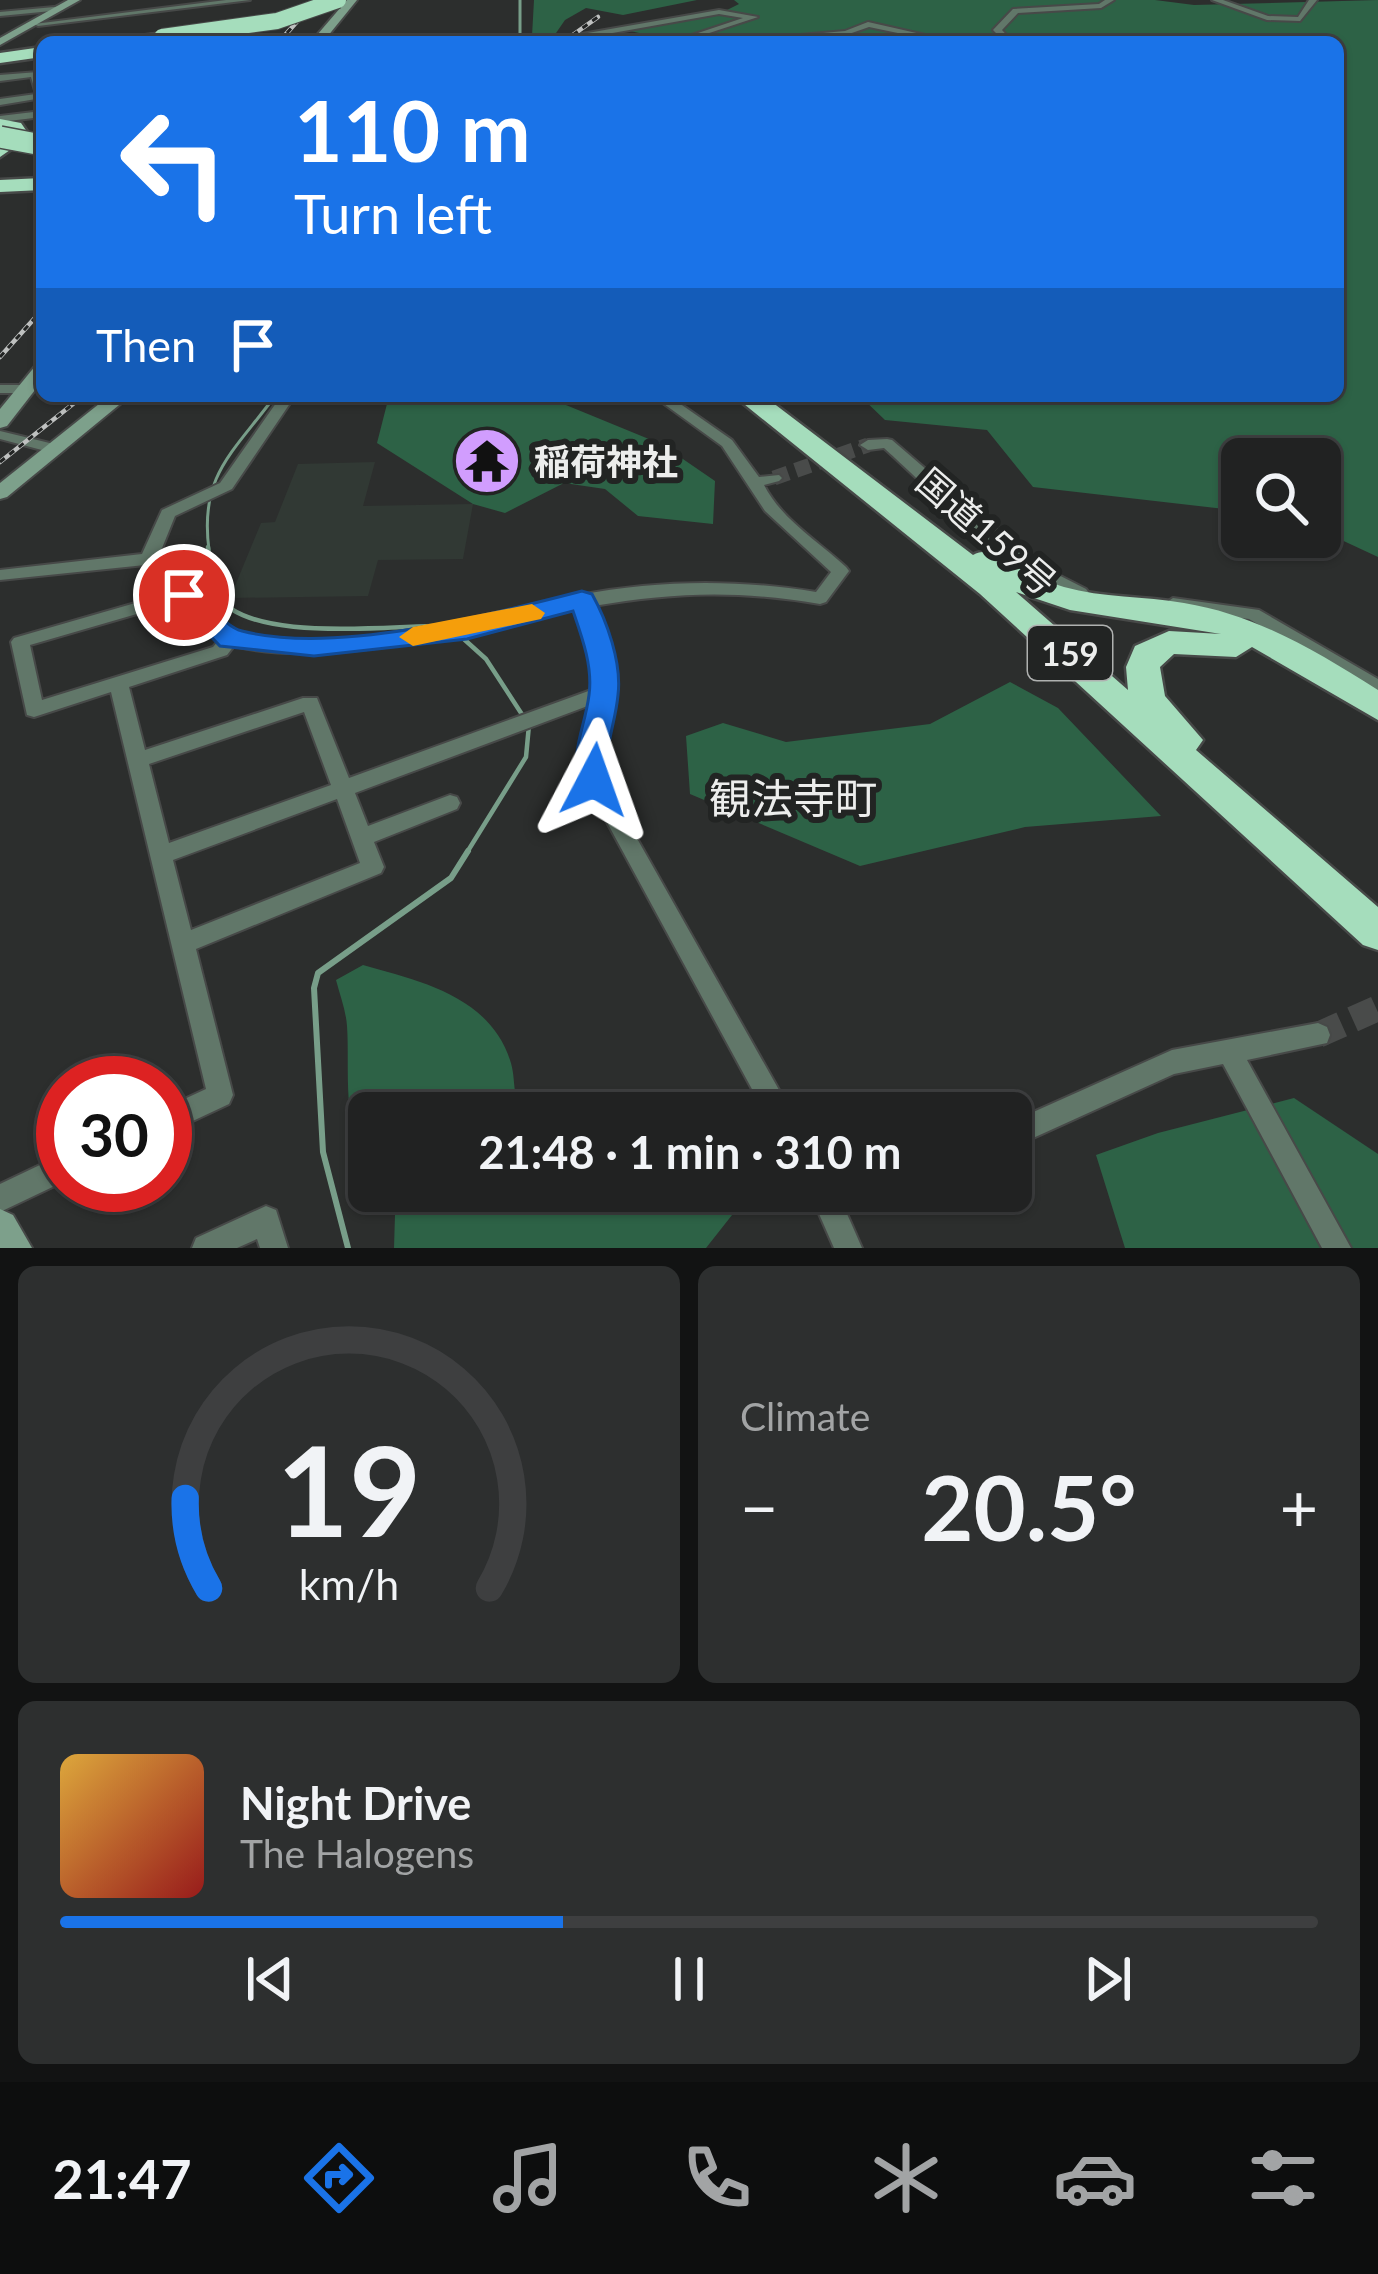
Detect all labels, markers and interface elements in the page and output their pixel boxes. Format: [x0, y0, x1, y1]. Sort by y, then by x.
text: 110 m [294, 79, 531, 180]
icon: left [96, 84, 252, 240]
text: Turn left [294, 181, 492, 246]
icon: arrive [220, 312, 286, 378]
text: Then [96, 318, 196, 372]
temple icon: 稲荷神社 [452, 426, 522, 496]
map controls [1221, 438, 1341, 558]
button: search [1221, 438, 1341, 558]
place label: 稲荷神社 [534, 439, 678, 483]
street label: 国道159号 [908, 458, 1066, 604]
pin [133, 544, 235, 646]
icon: arrive [151, 562, 217, 628]
road number: 159 [1028, 626, 1112, 680]
position arrow [531, 717, 657, 843]
district label: 観法寺町 [709, 773, 877, 823]
speed limit sign: 30 [36, 1056, 192, 1212]
text: 21:48 · 1 min · 310 m [479, 1125, 901, 1179]
text: Climate [740, 1393, 870, 1439]
text: 19 [277, 1414, 421, 1564]
text: 20.5° [921, 1452, 1137, 1560]
text: − [740, 1467, 778, 1546]
text: + [1280, 1467, 1318, 1546]
text: km/h [299, 1557, 399, 1608]
text: Night Drive [240, 1776, 471, 1830]
text: The Halogens [240, 1830, 474, 1876]
icon: previous [237, 1946, 303, 2012]
icon: pause [656, 1946, 722, 2012]
icon: next [1075, 1946, 1141, 2012]
icon: directions [297, 2136, 381, 2220]
icon: music [486, 2136, 570, 2220]
icon: phone [675, 2136, 759, 2220]
icon: climate [864, 2136, 948, 2220]
icon: car [1053, 2136, 1137, 2220]
icon: filters [1241, 2136, 1325, 2220]
text: 21:47 [52, 2146, 192, 2211]

